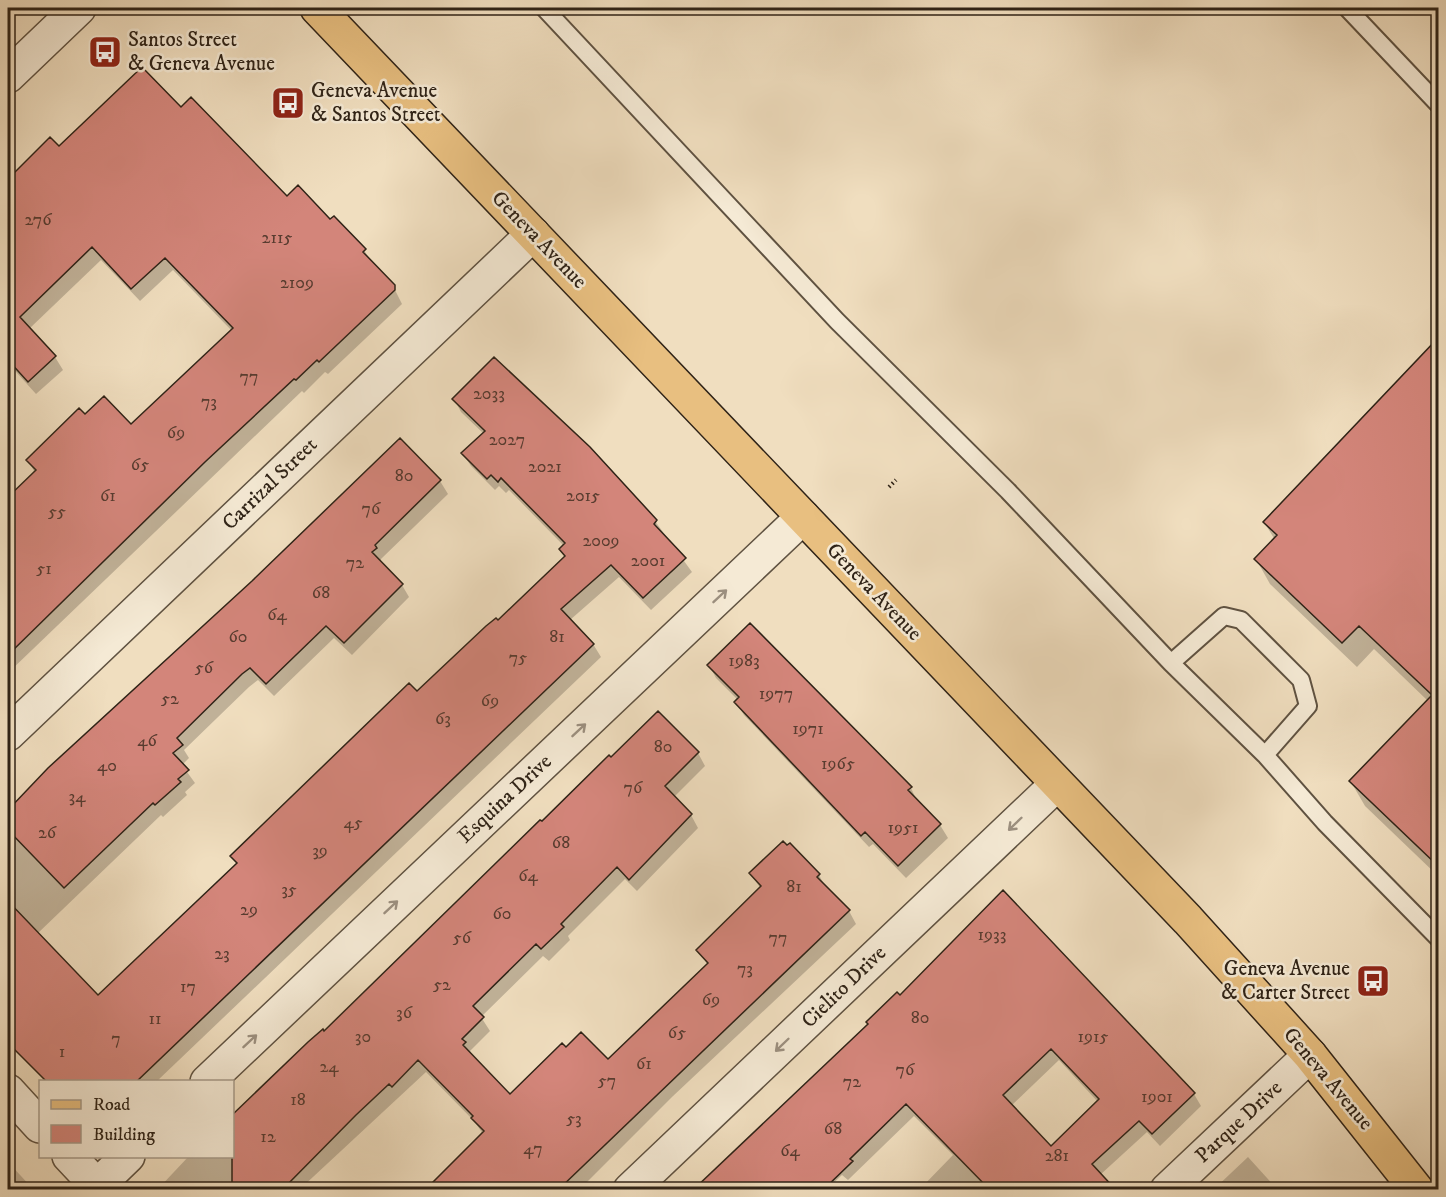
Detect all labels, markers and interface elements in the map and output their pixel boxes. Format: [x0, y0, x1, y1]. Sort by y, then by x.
place label: Santos Street & Geneva Avenue [128, 27, 275, 77]
bus stop icon: Santos Street & Geneva Avenue [87, 34, 123, 70]
place label: Geneva Avenue & Santos Street [311, 78, 441, 128]
bus stop icon: Geneva Avenue & Santos Street [270, 85, 306, 121]
street label: Geneva Avenue [486, 186, 592, 295]
house number: 276 [24, 209, 52, 231]
house number: 2115 [262, 227, 292, 249]
house number: 2109 [280, 272, 314, 294]
house number: 77 [240, 366, 258, 388]
house number: 2033 [473, 383, 505, 405]
house number: 73 [201, 391, 217, 413]
house number: 69 [167, 422, 185, 444]
house number: 2027 [489, 429, 525, 451]
street label: Carrizal Street [217, 432, 323, 536]
house number: 65 [131, 454, 149, 476]
house number: 2021 [528, 456, 562, 478]
house number: 80 [395, 465, 413, 487]
house number: 61 [100, 485, 116, 507]
house number: 2015 [566, 485, 600, 507]
house number: 76 [362, 498, 381, 520]
house number: 55 [48, 501, 66, 523]
house number: 2009 [582, 530, 620, 552]
street label: Geneva Avenue [821, 538, 927, 647]
house number: 2001 [631, 550, 665, 572]
house number: 72 [346, 552, 364, 574]
house number: 51 [36, 558, 52, 580]
house number: 68 [312, 582, 330, 604]
one-way arrow [713, 589, 728, 603]
house number: 64 [267, 604, 288, 626]
house number: 60 [228, 626, 248, 648]
house number: 81 [549, 626, 565, 648]
house number: 75 [509, 647, 527, 669]
house number: 1983 [728, 650, 760, 672]
house number: 56 [195, 657, 214, 679]
house number: 1977 [759, 683, 793, 705]
house number: 52 [161, 688, 179, 710]
house number: 69 [481, 690, 499, 712]
house number: 63 [435, 708, 451, 730]
house number: 1971 [792, 718, 824, 740]
one-way arrow [571, 723, 586, 737]
house number: 46 [137, 730, 157, 752]
house number: 80 [654, 736, 672, 758]
street label: Esquina Drive [453, 749, 558, 849]
house number: 1965 [821, 753, 855, 775]
house number: 40 [97, 755, 117, 777]
house number: 76 [624, 777, 643, 799]
house number: 34 [68, 786, 86, 808]
house number: 45 [343, 812, 363, 834]
house number: 1951 [887, 817, 919, 839]
one-way arrow [1008, 817, 1023, 831]
house number: 26 [38, 822, 57, 844]
house number: 68 [552, 832, 570, 854]
house number: 39 [312, 840, 328, 862]
house number: 64 [518, 865, 539, 887]
house number: 81 [786, 876, 802, 898]
house number: 35 [281, 879, 297, 901]
house number: 29 [240, 899, 258, 921]
one-way arrow [384, 900, 399, 914]
house number: 60 [492, 903, 512, 925]
house number: 1933 [978, 924, 1006, 946]
house number: 56 [453, 927, 472, 949]
house number: 77 [769, 927, 787, 949]
street label: Cielito Drive [796, 940, 892, 1034]
house number: 23 [214, 943, 230, 965]
place label: Geneva Avenue & Carter Street [1221, 956, 1350, 1006]
house number: 73 [737, 958, 753, 980]
bus stop icon: Geneva Avenue & Carter Street [1355, 963, 1391, 999]
house number: 52 [433, 974, 451, 996]
house number: 17 [180, 976, 196, 998]
house number: 69 [702, 989, 720, 1011]
house number: 36 [396, 1002, 413, 1024]
house number: 80 [911, 1007, 929, 1029]
house number: 11 [148, 1008, 162, 1030]
house number: 65 [668, 1022, 686, 1044]
street label: Geneva Avenue [1277, 1022, 1379, 1136]
house number: 30 [355, 1026, 371, 1048]
house number: 1915 [1078, 1026, 1109, 1048]
house number: 7 [111, 1028, 121, 1050]
one-way arrow [242, 1034, 257, 1049]
one-way arrow [775, 1038, 790, 1052]
house number: 1 [59, 1041, 65, 1063]
house number: 61 [636, 1053, 652, 1075]
house number: 24 [319, 1056, 339, 1078]
house number: 76 [896, 1059, 915, 1081]
house number: 57 [598, 1070, 616, 1092]
house number: 72 [843, 1071, 861, 1093]
street label: Parque Drive [1190, 1075, 1288, 1169]
legend [39, 1080, 234, 1158]
house number: 1901 [1141, 1086, 1173, 1108]
house number: 18 [290, 1089, 306, 1111]
text: Road [93, 1094, 130, 1116]
house number: 53 [566, 1108, 582, 1130]
house number: 68 [824, 1118, 842, 1140]
text: Building [93, 1124, 155, 1146]
house number: 12 [260, 1126, 276, 1148]
house number: 47 [523, 1138, 543, 1160]
house number: 64 [780, 1140, 801, 1162]
house number: 281 [1045, 1145, 1069, 1167]

